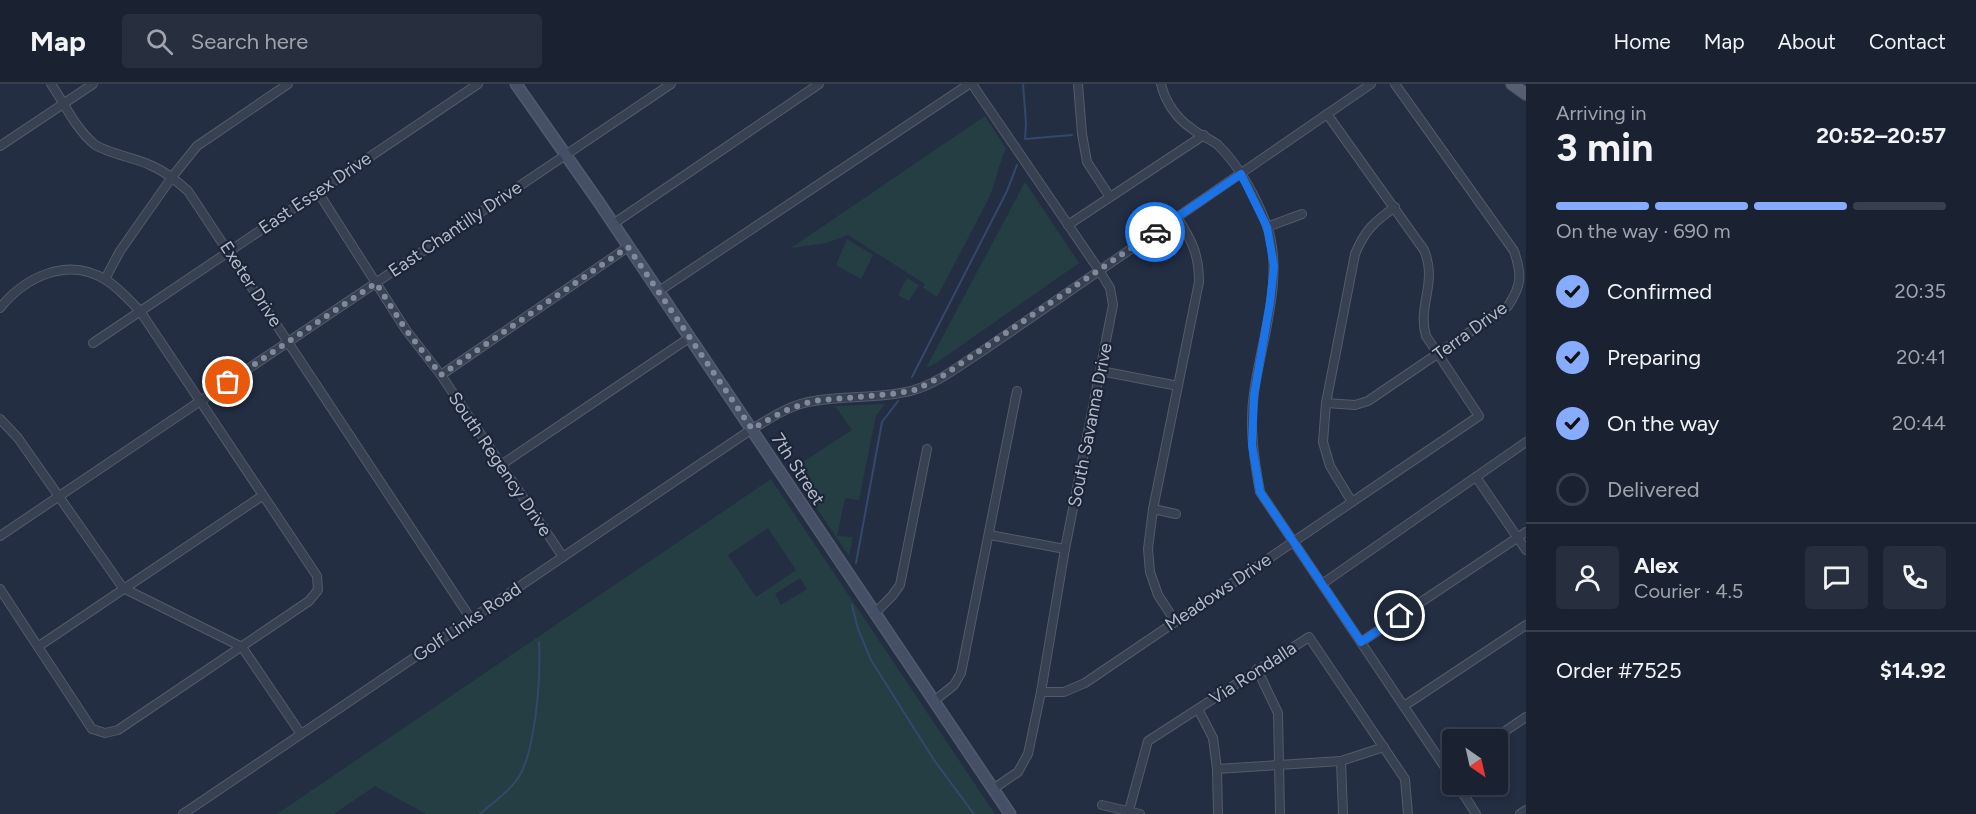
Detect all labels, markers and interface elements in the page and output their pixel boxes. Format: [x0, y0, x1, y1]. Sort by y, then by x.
search box [122, 14, 542, 68]
text: Map [30, 24, 86, 58]
icon: search [143, 25, 176, 58]
text: Search here [191, 28, 308, 55]
text: Home [1614, 29, 1671, 54]
text: Map [1704, 29, 1745, 54]
text: About [1778, 29, 1836, 54]
text: Contact [1869, 29, 1946, 54]
text: Arriving in [1556, 101, 1646, 125]
text: 20:52–20:57 [1816, 122, 1946, 149]
text: 3 min [1556, 124, 1653, 171]
street label: East Essex Drive [254, 147, 376, 239]
street label: East Chantilly Drive [384, 176, 526, 282]
courier [1125, 202, 1185, 262]
icon: car [1139, 216, 1172, 249]
text: On the way · 690 m [1556, 219, 1731, 243]
street label: Exeter Drive [215, 237, 287, 331]
icon: check [1556, 275, 1589, 308]
text: Confirmed [1607, 278, 1712, 305]
text: 20:35 [1895, 279, 1946, 303]
street label: Terra Drive [1429, 297, 1511, 365]
street label: South Savanna Drive [1063, 341, 1117, 509]
icon: check [1556, 341, 1589, 374]
text: Preparing [1607, 344, 1701, 371]
text: 20:41 [1896, 345, 1946, 369]
pin [202, 356, 253, 407]
icon: bag [211, 365, 244, 398]
street label: South Regency Drive [444, 388, 557, 541]
icon: check [1556, 407, 1589, 440]
text: On the way [1607, 410, 1719, 437]
text: 20:44 [1892, 411, 1946, 435]
street label: 7th Street [767, 429, 829, 509]
text: Delivered [1607, 476, 1700, 503]
button: person [1556, 546, 1619, 609]
button: chat [1805, 546, 1868, 609]
button: phone [1883, 546, 1946, 609]
street label: Meadows Drive [1161, 548, 1276, 636]
text: Alex [1634, 552, 1679, 579]
street label: Golf Links Road [409, 578, 525, 666]
text: Courier · 4.5 [1634, 579, 1743, 603]
pin [1374, 590, 1425, 641]
icon: home [1383, 599, 1416, 632]
street label: Via Rondalla [1206, 637, 1300, 709]
text: Order #7525 [1556, 657, 1682, 684]
text: $14.92 [1880, 657, 1946, 684]
north arrow [1442, 729, 1508, 795]
map controls [1442, 729, 1508, 795]

